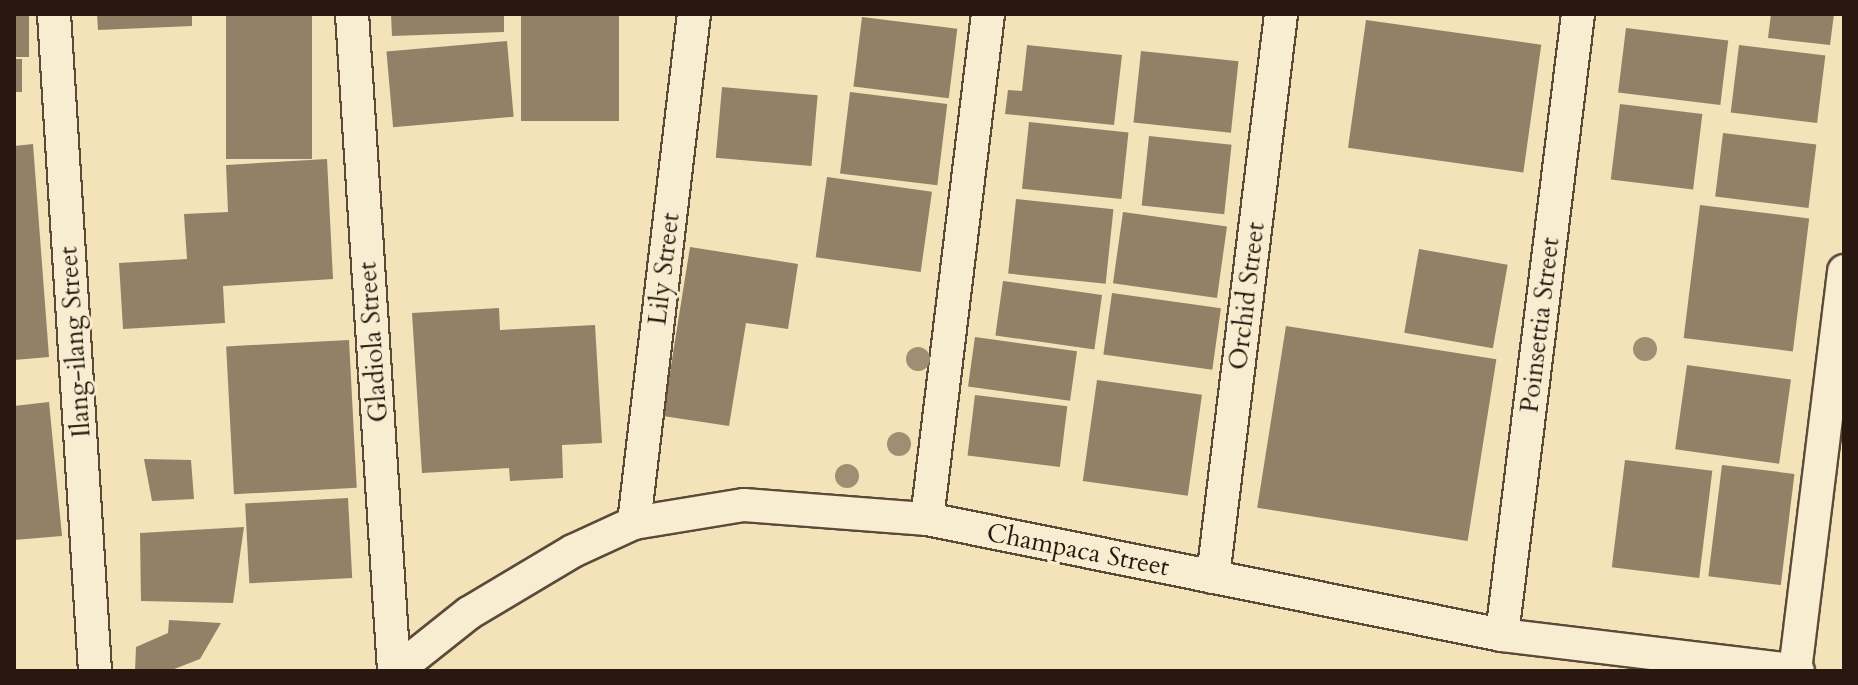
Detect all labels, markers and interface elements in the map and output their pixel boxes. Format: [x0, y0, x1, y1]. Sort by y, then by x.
street label: Lily Street [642, 211, 686, 327]
street label: Orchid Street [1222, 220, 1272, 372]
street label: Poinsettia Street [1514, 235, 1566, 415]
street label: Ilang-ilang Street [53, 245, 97, 439]
street label: Gladiola Street [352, 261, 394, 423]
street label: Champaca Street [984, 517, 1172, 583]

